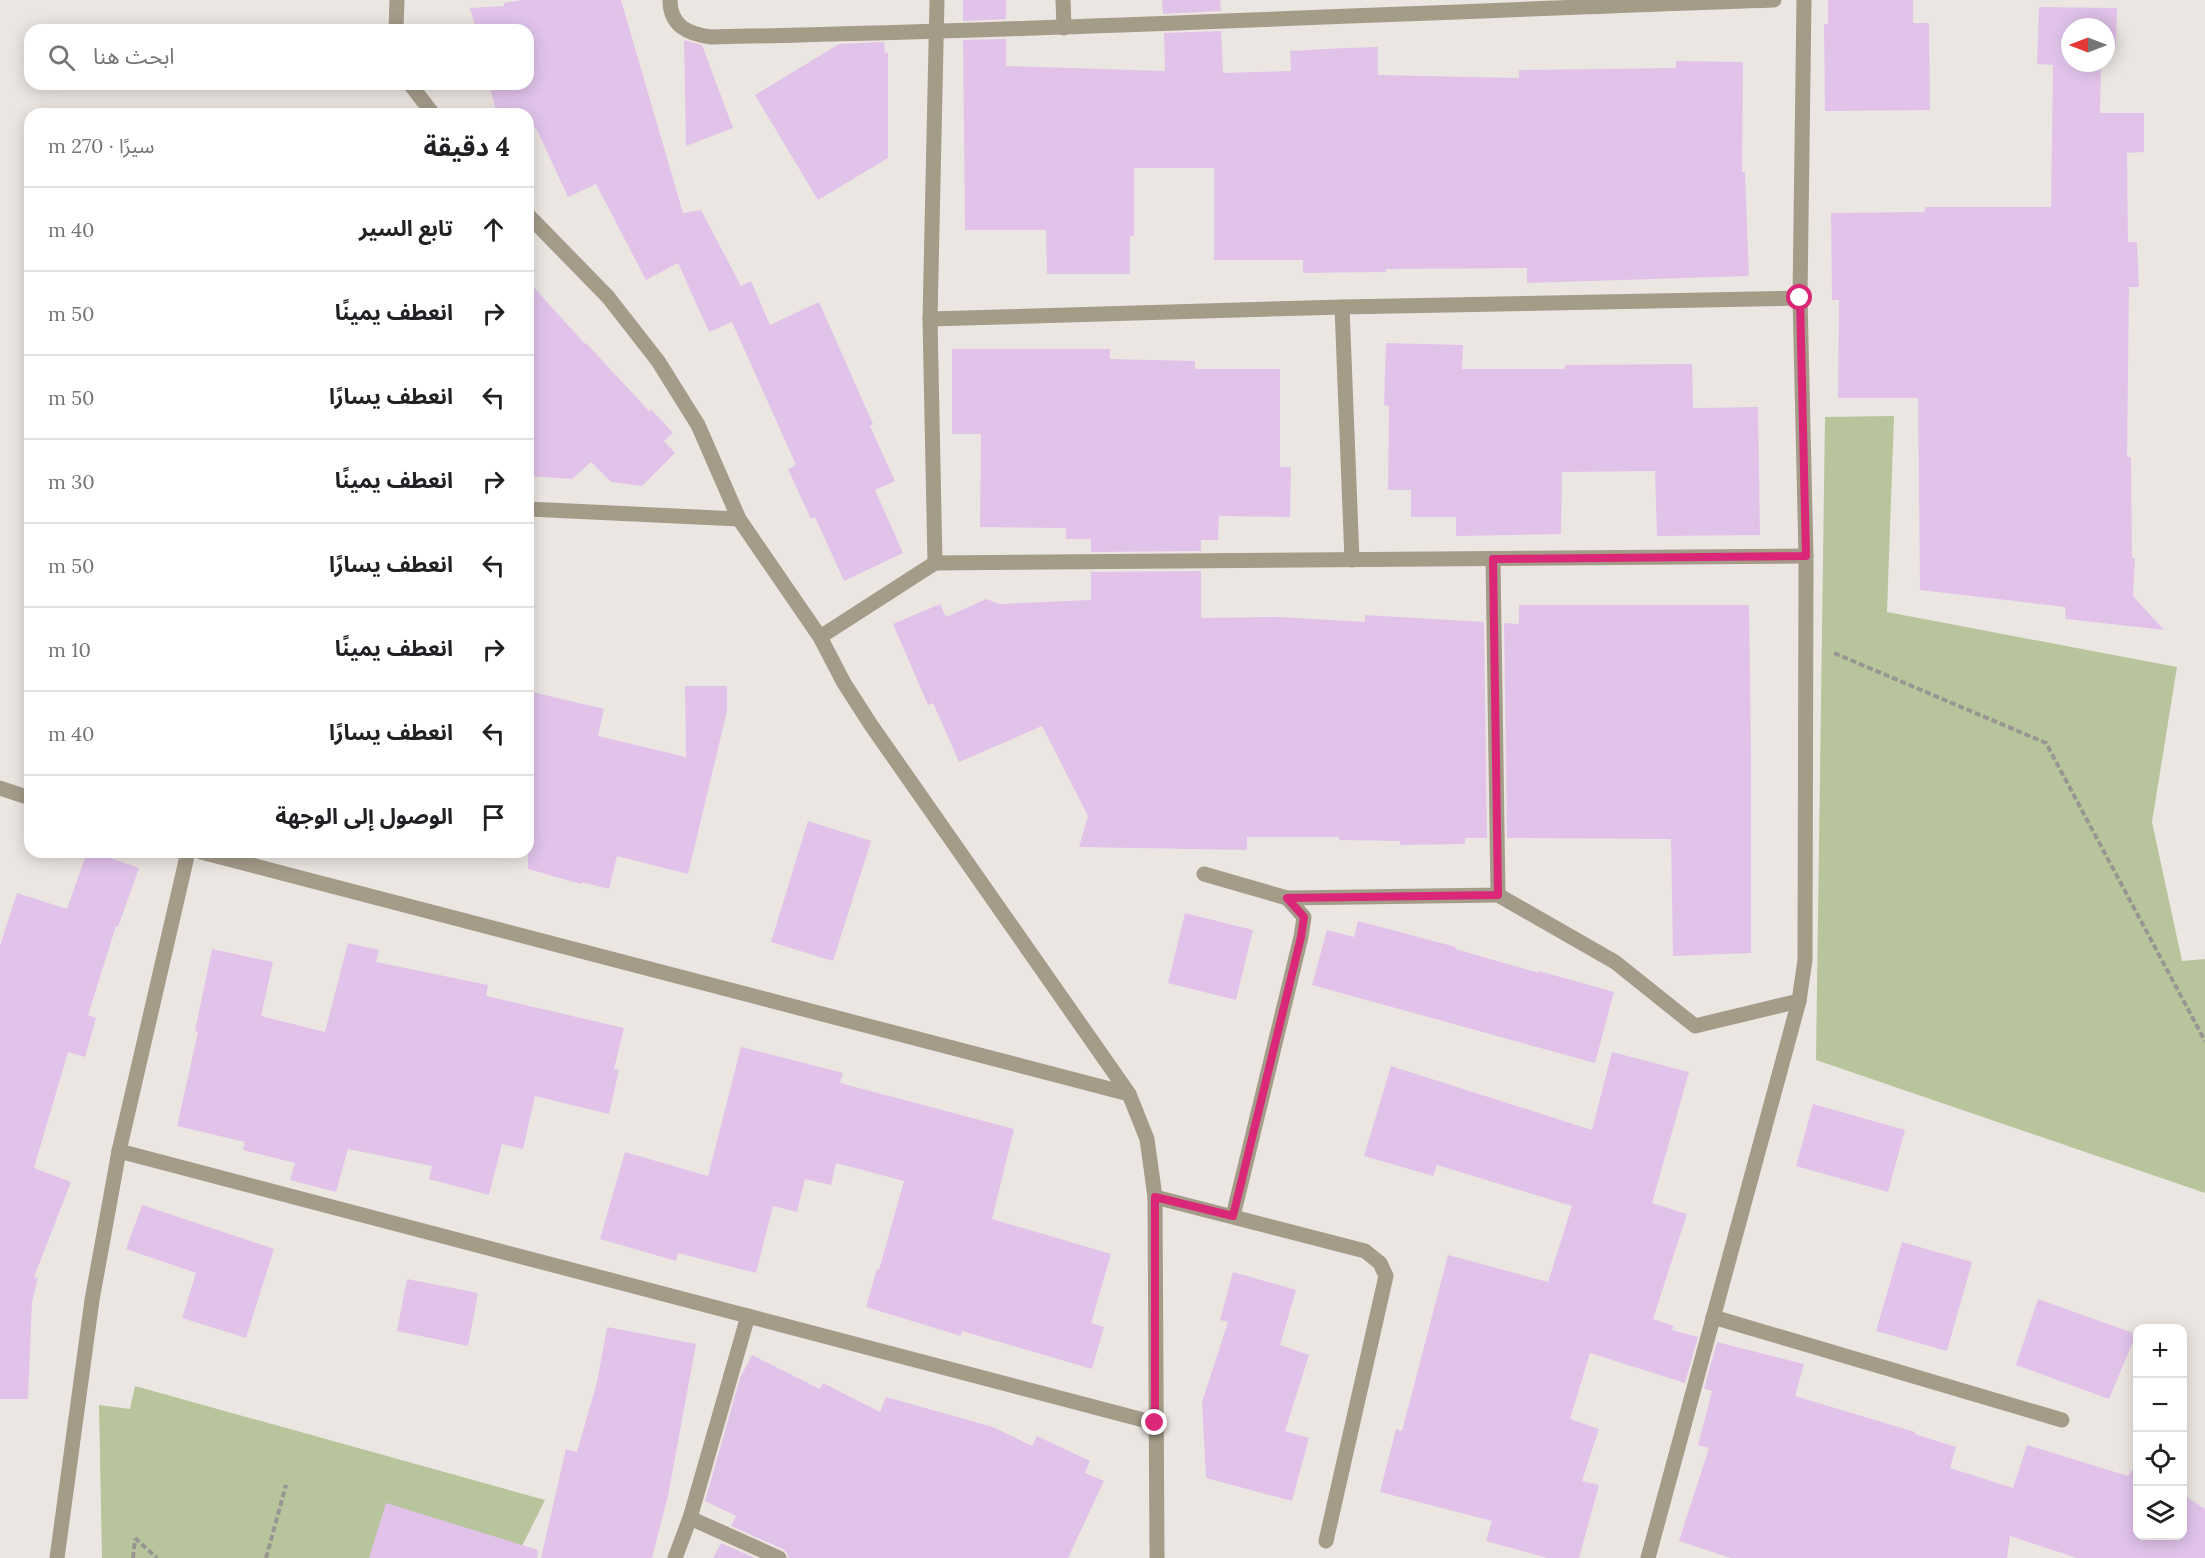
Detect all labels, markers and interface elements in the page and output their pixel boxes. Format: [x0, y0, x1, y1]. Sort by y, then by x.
north arrow [2061, 18, 2115, 72]
search box [24, 24, 534, 90]
icon: search [45, 41, 78, 74]
text: ابحث هنا [93, 42, 175, 70]
text: 4 دقيقة [424, 130, 510, 163]
text: سيرًا · 270 m [48, 133, 154, 158]
icon: ahead [477, 213, 510, 246]
text: تابع السير [359, 214, 453, 242]
text: 40 m [48, 217, 94, 242]
route start [1786, 284, 1812, 310]
icon: right [477, 297, 510, 330]
text: انعطف يمينًا [335, 298, 453, 326]
text: 50 m [48, 301, 94, 326]
icon: left [477, 381, 510, 414]
text: انعطف يسارًا [329, 382, 453, 410]
text: 50 m [48, 385, 94, 410]
icon: right [477, 465, 510, 498]
text: انعطف يمينًا [335, 466, 453, 494]
text: 30 m [48, 469, 95, 494]
icon: left [477, 549, 510, 582]
text: انعطف يسارًا [329, 550, 453, 578]
text: 50 m [48, 553, 94, 578]
icon: right [477, 633, 510, 666]
text: انعطف يمينًا [335, 634, 453, 662]
text: 10 m [48, 637, 91, 662]
icon: left [477, 717, 510, 750]
text: انعطف يسارًا [329, 718, 453, 746]
text: 40 m [48, 721, 94, 746]
icon: arrive [477, 801, 510, 834]
text: الوصول إلى الوجهة [275, 802, 453, 830]
map controls [2133, 1324, 2187, 1540]
button: + [2133, 1324, 2187, 1378]
button: − [2133, 1378, 2187, 1432]
route end [1141, 1409, 1167, 1435]
button: locate [2133, 1432, 2187, 1486]
button: layers [2133, 1486, 2187, 1540]

